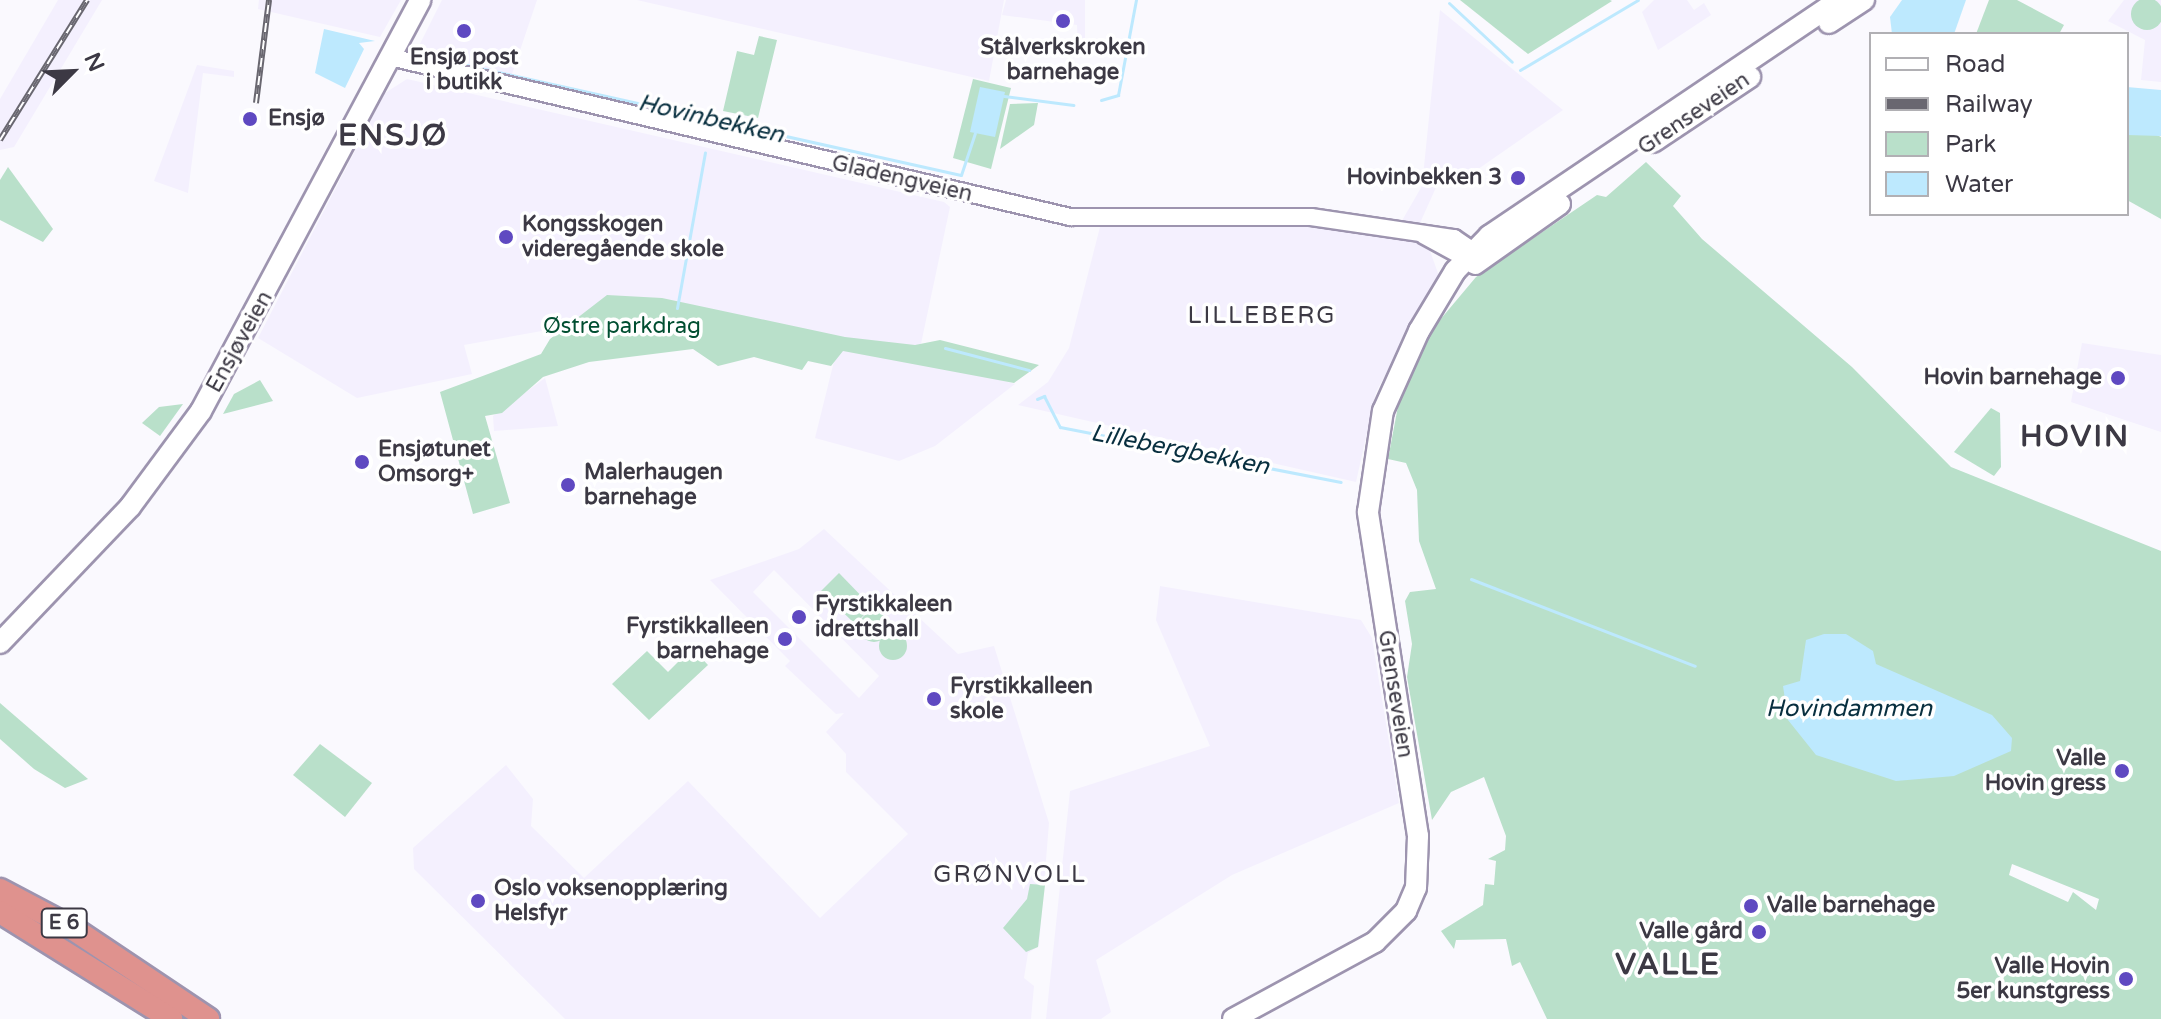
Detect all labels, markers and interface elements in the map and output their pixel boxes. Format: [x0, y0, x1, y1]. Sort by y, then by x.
marker: Stålverkskroken barnehage [1054, 12, 1072, 30]
marker: Ensjø post i butikk [455, 22, 473, 40]
north arrow [32, 32, 112, 112]
legend [1869, 32, 2129, 216]
place label: Stålverkskroken barnehage [980, 34, 1146, 86]
place label: Ensjø post i butikk [410, 44, 518, 96]
text: N [78, 49, 109, 76]
text: Road [1945, 50, 2005, 79]
street label: Grenseveien [1633, 67, 1755, 161]
water label: Hovinbekken [635, 88, 787, 150]
text: Railway [1945, 90, 2033, 119]
place label: Ensjø [268, 106, 325, 132]
marker: Ensjø [239, 108, 261, 130]
district label: ENSJØ [338, 118, 448, 154]
text: Park [1945, 130, 1996, 159]
street label: Gladengveien [829, 150, 975, 208]
place label: Hovinbekken 3 [1346, 165, 1502, 191]
marker: Hovinbekken 3 [1509, 169, 1527, 187]
text: Water [1945, 170, 2013, 199]
place label: Kongsskogen videregående skole [522, 211, 724, 262]
marker: Kongsskogen videregående skole [497, 228, 515, 246]
street label: Ensjøveien [201, 287, 279, 397]
district label: LILLEBERG [1188, 302, 1336, 330]
park label: Østre parkdrag [543, 314, 701, 340]
place label: Hovin barnehage [1924, 365, 2102, 391]
marker: Hovin barnehage [2109, 369, 2127, 387]
water label: Lillebergbekken [1088, 419, 1272, 481]
district label: HOVIN [2020, 419, 2130, 455]
place label: Ensjøtunet Omsorg+ [378, 436, 491, 488]
marker: Ensjøtunet Omsorg+ [353, 453, 371, 471]
place label: Malerhaugen barnehage [584, 459, 723, 510]
marker: Malerhaugen barnehage [559, 476, 577, 494]
place label: Fyrstikkaleen idrettshall [815, 591, 953, 642]
marker: Fyrstikkaleen idrettshall [790, 608, 808, 626]
place label: Fyrstikkalleen barnehage [626, 613, 769, 664]
street label: Grenseveien [1372, 628, 1418, 760]
marker: Fyrstikkalleen barnehage [776, 630, 794, 648]
place label: Fyrstikkalleen skole [950, 673, 1093, 724]
marker: Fyrstikkalleen skole [925, 690, 943, 708]
water label: Hovindammen [1766, 695, 1932, 723]
place label: Valle Hovin gress [1985, 745, 2106, 796]
marker: Valle Hovin gress [2113, 762, 2131, 780]
district label: GRØNVOLL [933, 861, 1087, 889]
place label: Oslo voksenopplæring Helsfyr [494, 875, 728, 926]
marker: Oslo voksenopplæring Helsfyr [469, 892, 487, 910]
place label: Valle barnehage [1767, 893, 1935, 919]
marker: Valle barnehage [1742, 897, 1760, 915]
road number: E 6 [40, 907, 88, 939]
place label: Valle gård [1639, 919, 1743, 945]
marker: Valle gård [1750, 923, 1768, 941]
district label: VALLE [1615, 947, 1721, 983]
place label: Valle Hovin 5er kunstgress [1957, 953, 2110, 1004]
marker: Valle Hovin 5er kunstgress [2117, 970, 2135, 988]

